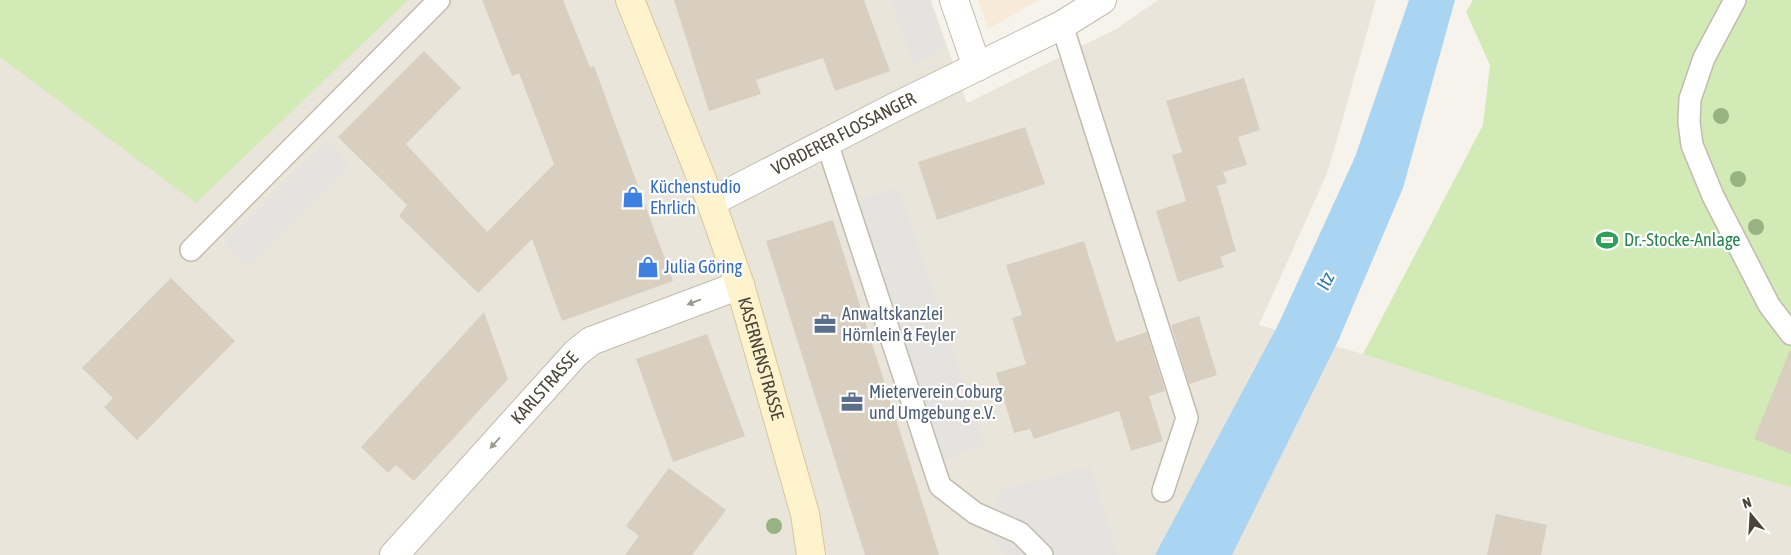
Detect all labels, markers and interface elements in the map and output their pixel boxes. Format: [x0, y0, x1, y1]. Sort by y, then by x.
street label: VORDERER FLOSSANGER [768, 88, 919, 179]
place label: Küchenstudio Ehrlich [650, 176, 741, 218]
shop icon: Küchenstudio Ehrlich [620, 184, 646, 210]
sports icon: Dr.-Stocke-Anlage [1594, 227, 1620, 253]
place label: Dr.-Stocke-Anlage [1624, 229, 1741, 250]
shop icon: Julia Göring [635, 254, 661, 280]
place label: Julia Göring [664, 256, 742, 277]
water label: Itz [1311, 268, 1339, 293]
street label: KASERNENSTRASSE [734, 294, 789, 423]
one-way arrow [687, 299, 702, 306]
place label: Anwaltskanzlei Hörnlein & Feyler [842, 303, 956, 345]
office icon: Anwaltskanzlei Hörnlein & Feyler [812, 311, 838, 337]
street label: KARLSTRASSE [506, 347, 582, 428]
place label: Mieterverein Coburg und Umgebung e.V. [869, 381, 1003, 423]
office icon: Mieterverein Coburg und Umgebung e.V. [839, 389, 865, 415]
one-way arrow [490, 436, 501, 449]
north arrow [1726, 490, 1776, 540]
text: N [1741, 494, 1753, 512]

